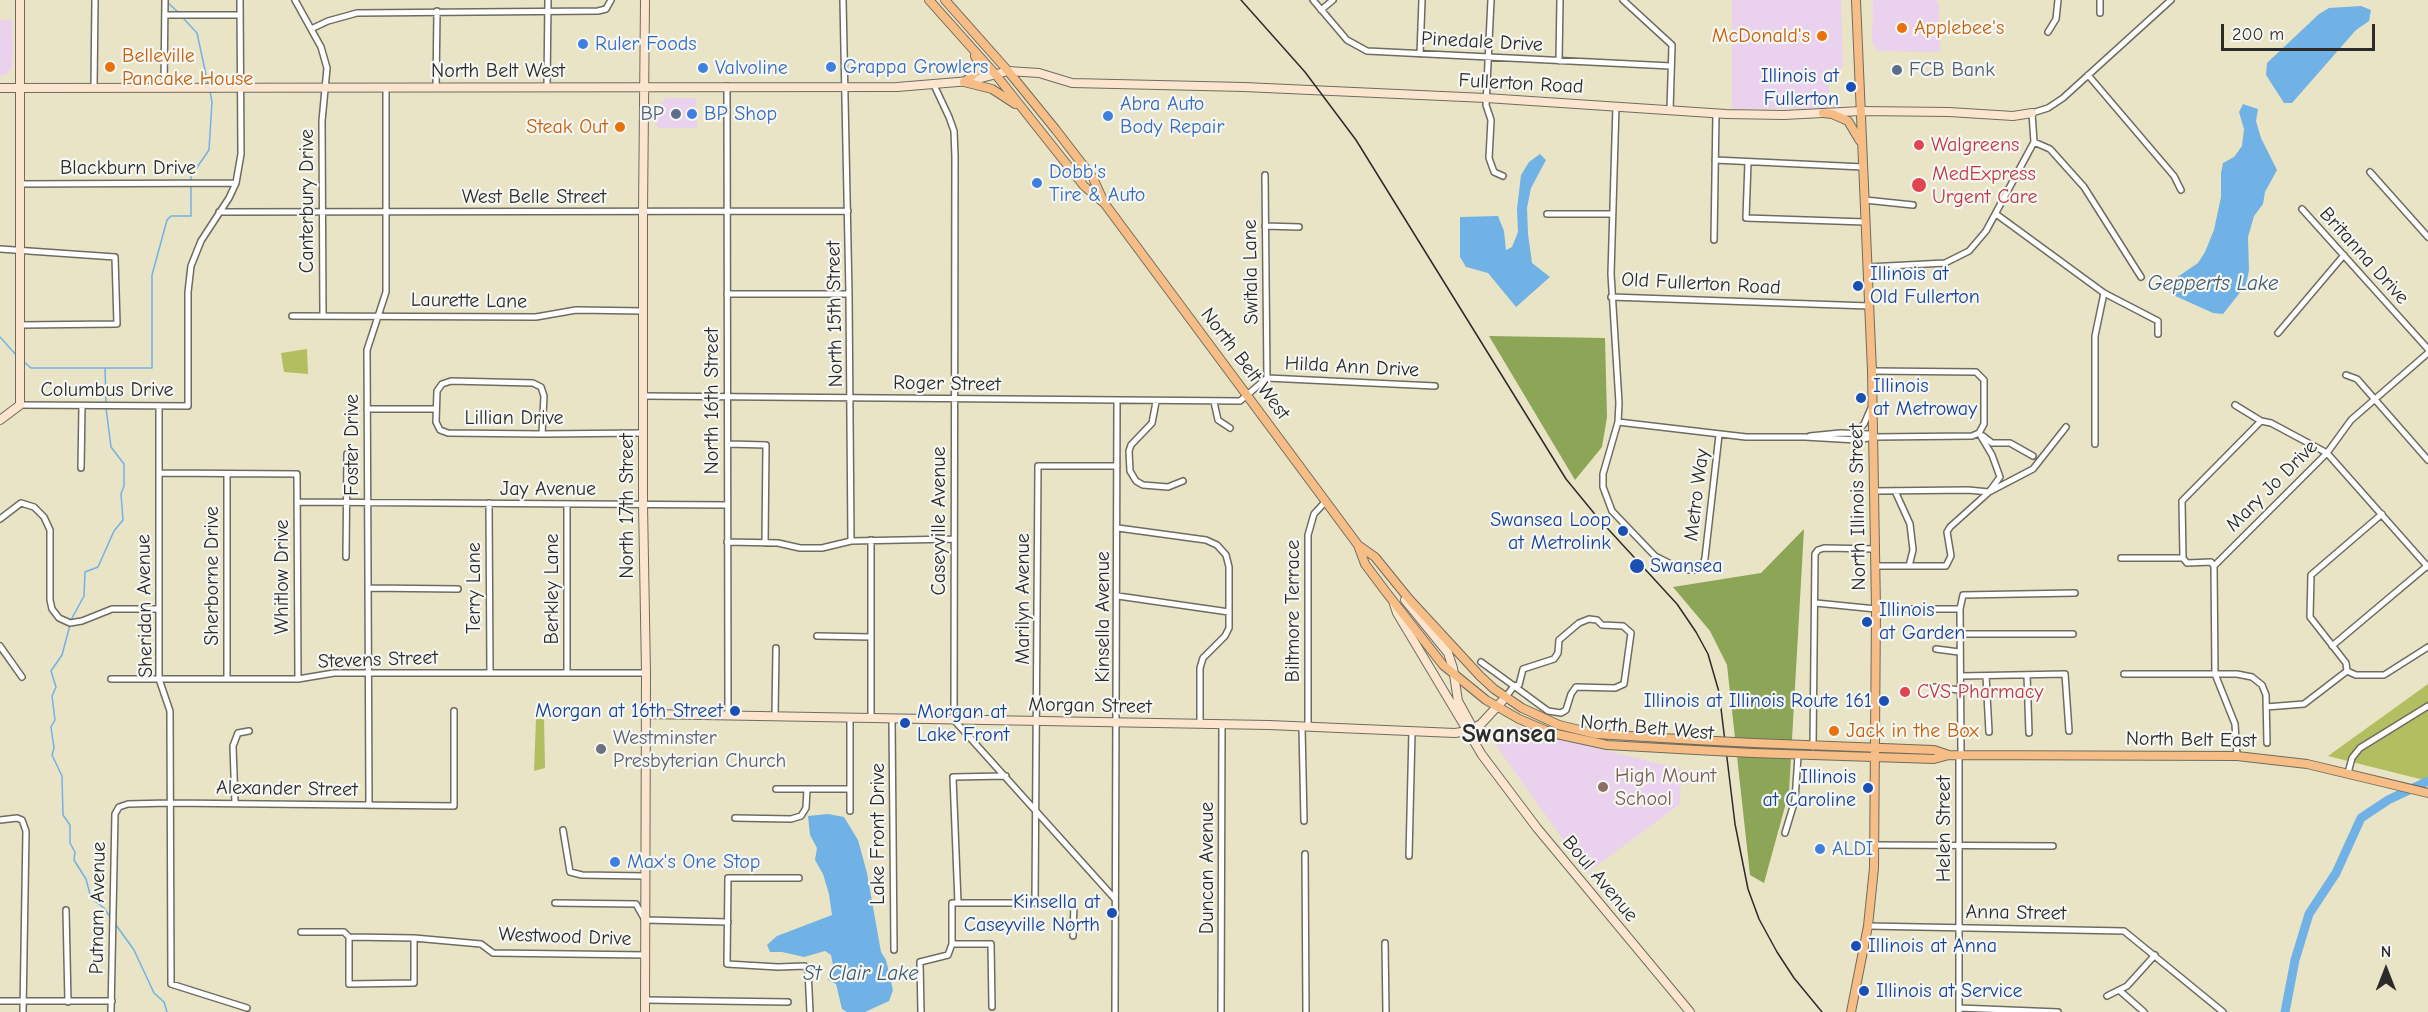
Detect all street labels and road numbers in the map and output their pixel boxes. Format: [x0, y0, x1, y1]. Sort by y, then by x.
street label: Pinedale Drive [1421, 27, 1543, 57]
street label: North Belt West [431, 59, 565, 83]
street label: Fullerton Road [1458, 69, 1584, 99]
street label: Canterbury Drive [295, 129, 319, 273]
street label: Blackburn Drive [60, 156, 196, 180]
street label: West Belle Street [462, 185, 606, 209]
street label: Britanna Drive [2314, 202, 2414, 310]
street label: Switala Lane [1238, 219, 1264, 325]
street label: North 15th Street [822, 240, 848, 388]
street label: Old Fullerton Road [1621, 268, 1781, 300]
street label: Laurette Lane [411, 288, 527, 314]
street label: North Belt West [1195, 303, 1295, 425]
street label: North 16th Street [700, 328, 724, 474]
street label: Hilda Ann Drive [1284, 351, 1420, 383]
street label: Roger Street [893, 371, 1001, 397]
street label: Columbus Drive [41, 378, 173, 402]
street label: Foster Drive [340, 394, 364, 496]
street label: Lillian Drive [465, 406, 563, 430]
street label: North Illinois Street [1845, 423, 1871, 591]
street label: North 17th Street [615, 433, 639, 579]
street label: Mary Jo Drive [2221, 435, 2323, 537]
street label: Caseyville Avenue [927, 446, 951, 596]
street label: Metro Way [1679, 448, 1715, 542]
street label: Jay Avenue [500, 477, 596, 501]
street label: Sherborne Drive [200, 506, 224, 646]
street label: Whitlow Drive [270, 520, 294, 634]
street label: Berkley Lane [540, 533, 564, 645]
street label: Marilyn Avenue [1011, 533, 1035, 665]
street label: Sheridan Avenue [132, 534, 158, 678]
street label: Biltmore Terrace [1281, 540, 1305, 682]
street label: Terry Lane [462, 542, 486, 634]
street label: Kinsella Avenue [1091, 551, 1115, 683]
street label: Stevens Street [317, 646, 439, 674]
street label: Morgan Street [1028, 693, 1152, 719]
street label: North Belt West [1579, 710, 1715, 746]
street label: North Belt East [2126, 727, 2256, 753]
street label: Lake Front Drive [866, 763, 890, 905]
street label: Alexander Street [216, 776, 358, 802]
street label: Helen Street [1932, 776, 1956, 882]
street label: Duncan Avenue [1195, 802, 1219, 934]
street label: Boul Avenue [1557, 831, 1643, 927]
street label: Putnam Avenue [85, 841, 111, 975]
street label: Anna Street [1965, 900, 2067, 926]
street label: Westwood Drive [498, 923, 632, 951]

